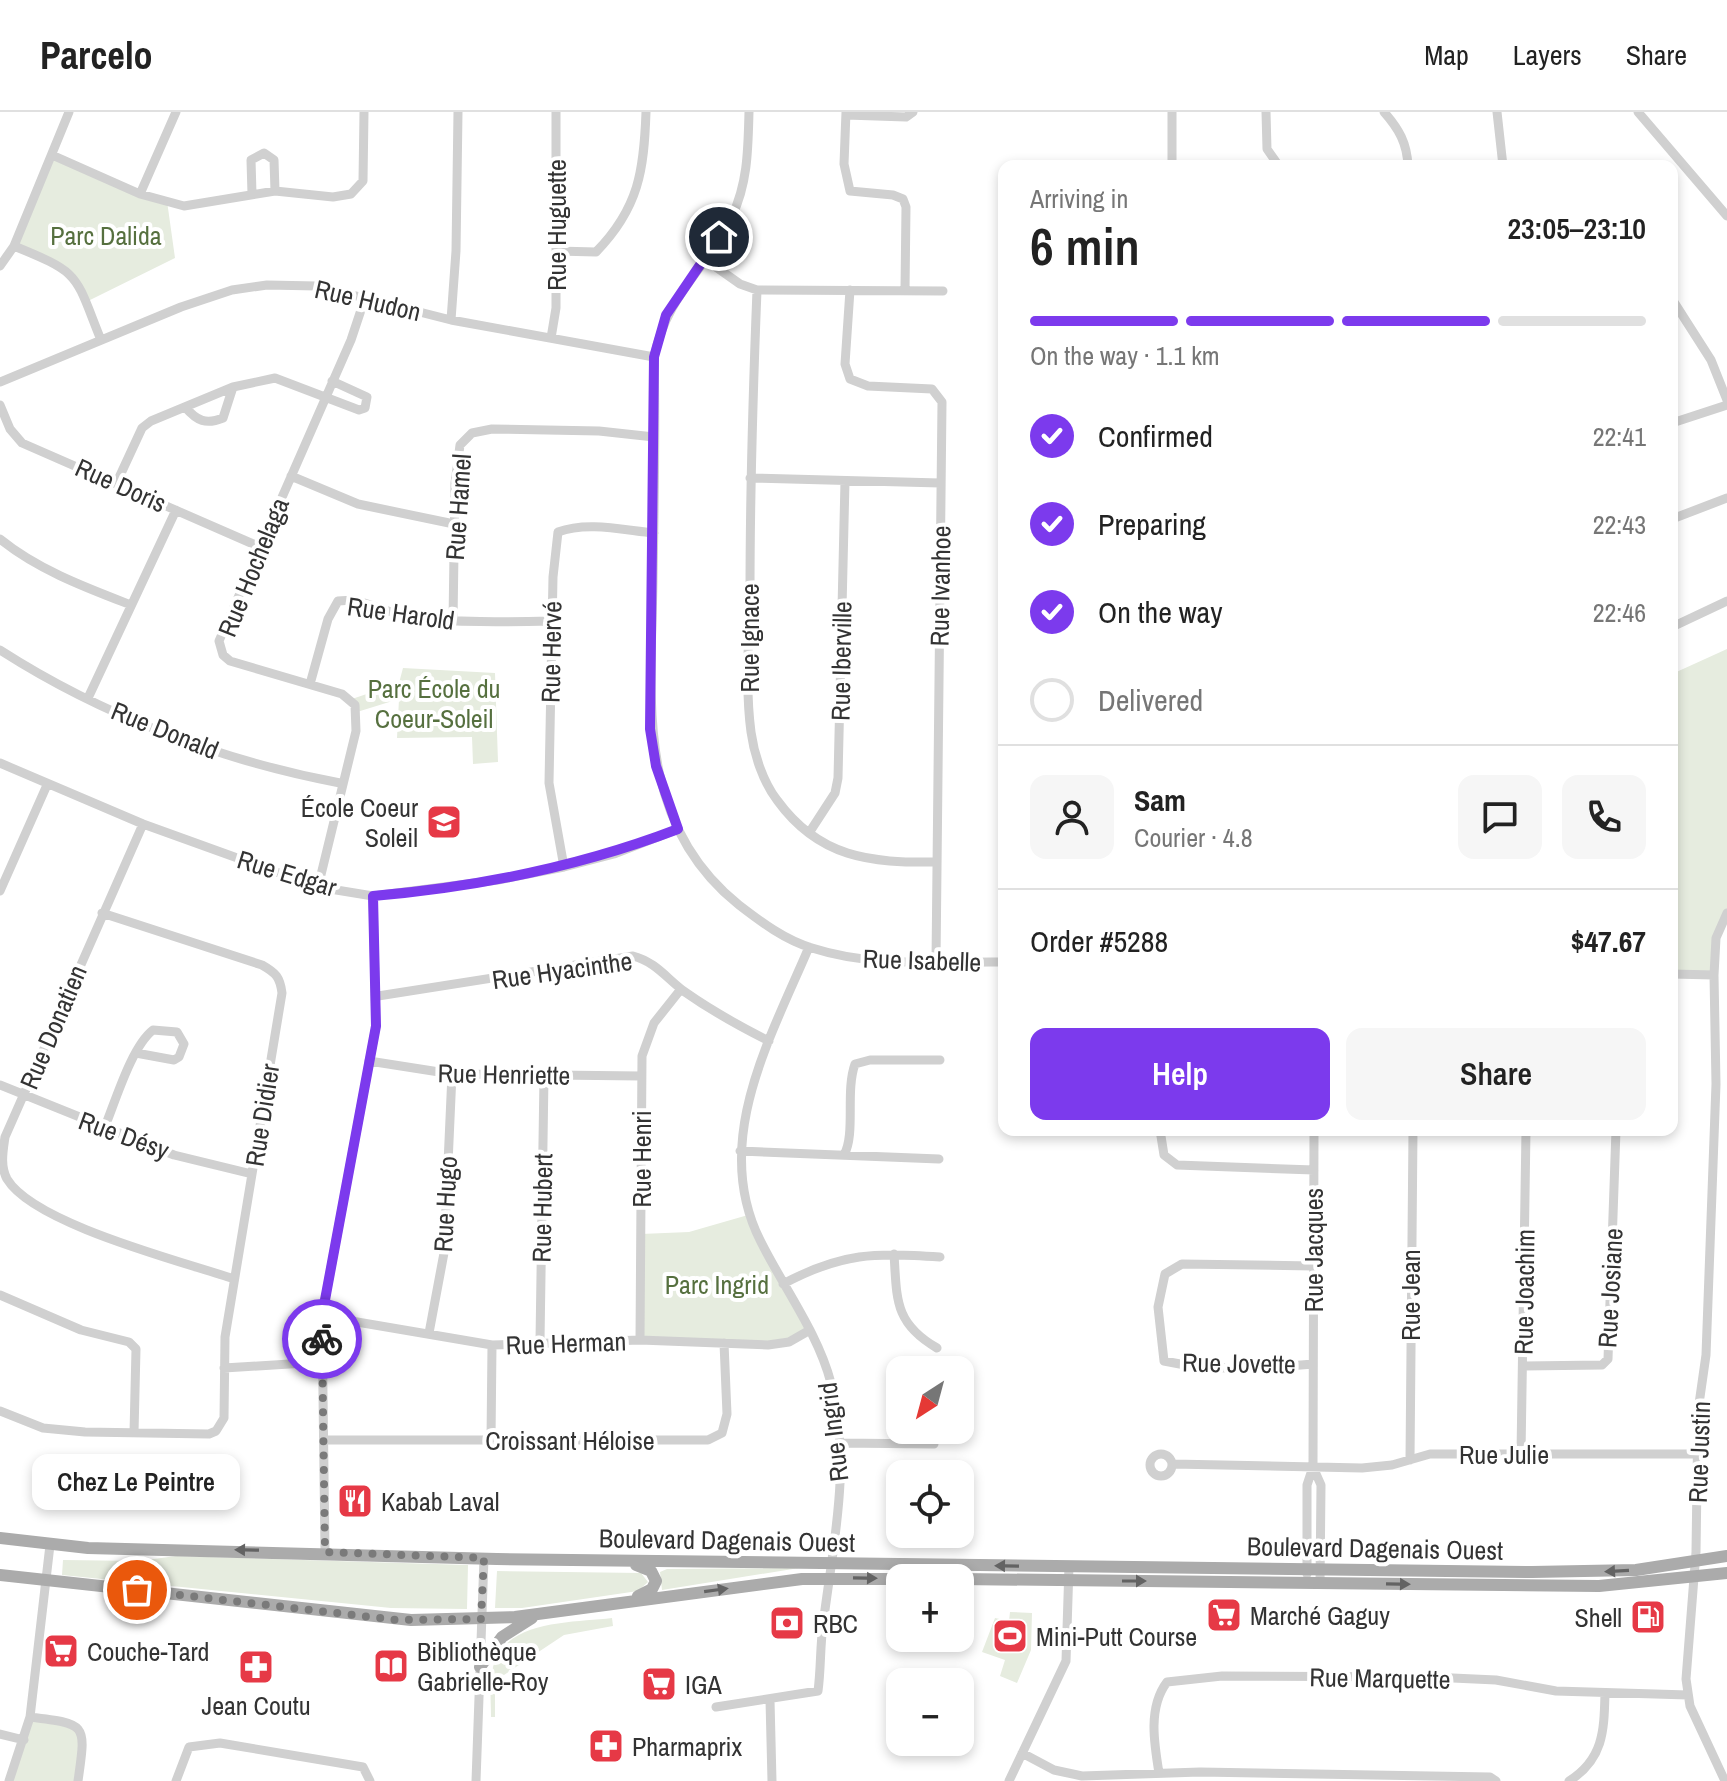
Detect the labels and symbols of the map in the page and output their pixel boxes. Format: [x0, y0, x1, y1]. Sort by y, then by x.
street label: Rue Huguette [539, 159, 574, 291]
pin [685, 203, 753, 271]
park label: Parc Dalida [50, 218, 162, 253]
street label: Rue Hudon [312, 271, 424, 329]
street label: Rue Doris [70, 449, 172, 521]
street label: Rue Hamel [437, 453, 479, 561]
street label: Rue Hochelaga [209, 492, 297, 642]
street label: Rue Ivanhoe [921, 525, 959, 647]
street label: Rue Ignace [732, 583, 767, 693]
street label: Rue Harold [345, 588, 457, 638]
street label: Rue Hervé [533, 601, 569, 703]
street label: Rue Iberville [822, 601, 860, 721]
park label: Parc École du Coeur-Soleil [368, 671, 500, 736]
street label: Rue Donald [106, 693, 224, 767]
place label: École Coeur Soleil [301, 790, 418, 855]
school or university icon: École Coeur Soleil [425, 803, 463, 841]
street label: Rue Edgar [233, 841, 341, 905]
street label: Rue Isabelle [862, 940, 982, 980]
street label: Rue Hyacinthe [490, 943, 634, 997]
street label: Rue Donatien [11, 960, 95, 1094]
street label: Rue Henriette [437, 1055, 571, 1093]
street label: Rue Didier [237, 1061, 287, 1169]
street label: Rue Désy [74, 1103, 174, 1168]
street label: Rue Henri [624, 1110, 659, 1208]
street label: Rue Hubert [524, 1153, 560, 1263]
street label: Rue Hugo [425, 1155, 465, 1253]
street label: Rue Jacques [1296, 1188, 1331, 1312]
street label: Rue Josiane [1589, 1227, 1631, 1349]
street label: Rue Joachim [1505, 1229, 1543, 1355]
street label: Rue Jean [1393, 1249, 1428, 1341]
park label: Parc Ingrid [665, 1267, 769, 1302]
courier [282, 1299, 362, 1379]
street label: Rue Herman [505, 1323, 627, 1363]
street label: Rue Jovette [1182, 1345, 1296, 1381]
north arrow [886, 1356, 974, 1444]
street label: Rue Ingrid [810, 1380, 856, 1484]
street label: Rue Justin [1680, 1400, 1718, 1504]
street label: Croissant Héloise [485, 1423, 655, 1458]
street label: Rue Julie [1459, 1437, 1549, 1472]
callout: Chez Le Peintre [33, 1454, 241, 1510]
restaurant icon: Kabab Laval [336, 1482, 374, 1520]
place label: Kabab Laval [381, 1484, 500, 1519]
street label: Boulevard Dagenais Ouest [599, 1520, 855, 1560]
street label: Boulevard Dagenais Ouest [1247, 1528, 1503, 1568]
one-way arrow [234, 1544, 259, 1557]
pin [103, 1556, 171, 1624]
one-way arrow [994, 1559, 1019, 1572]
one-way arrow [1604, 1565, 1629, 1578]
one-way arrow [853, 1572, 878, 1585]
one-way arrow [1122, 1575, 1147, 1587]
one-way arrow [1386, 1578, 1411, 1591]
one-way arrow [704, 1583, 729, 1596]
supermarket icon: Marché Gaguy [1205, 1596, 1243, 1634]
place label: Marché Gaguy [1250, 1598, 1390, 1633]
fuel station icon: Shell [1629, 1598, 1667, 1636]
place label: Shell [1575, 1600, 1622, 1635]
bank icon: RBC [768, 1604, 806, 1642]
place label: RBC [813, 1606, 858, 1641]
sports icon: Mini-Putt Course [991, 1617, 1029, 1655]
place label: Mini-Putt Course [1036, 1619, 1197, 1654]
supermarket icon: Couche-Tard [42, 1632, 80, 1670]
place label: Couche-Tard [87, 1634, 209, 1669]
place label: Bibliothèque Gabrielle-Roy [417, 1634, 549, 1699]
library icon: Bibliothèque Gabrielle-Roy [372, 1647, 410, 1685]
pharmacy icon: Jean Coutu [237, 1648, 275, 1686]
street label: Rue Marquette [1309, 1659, 1451, 1697]
supermarket icon: IGA [640, 1665, 678, 1703]
place label: IGA [685, 1667, 723, 1702]
place label: Jean Coutu [201, 1688, 311, 1723]
pharmacy icon: Pharmaprix [587, 1727, 625, 1765]
place label: Pharmaprix [632, 1729, 743, 1764]

